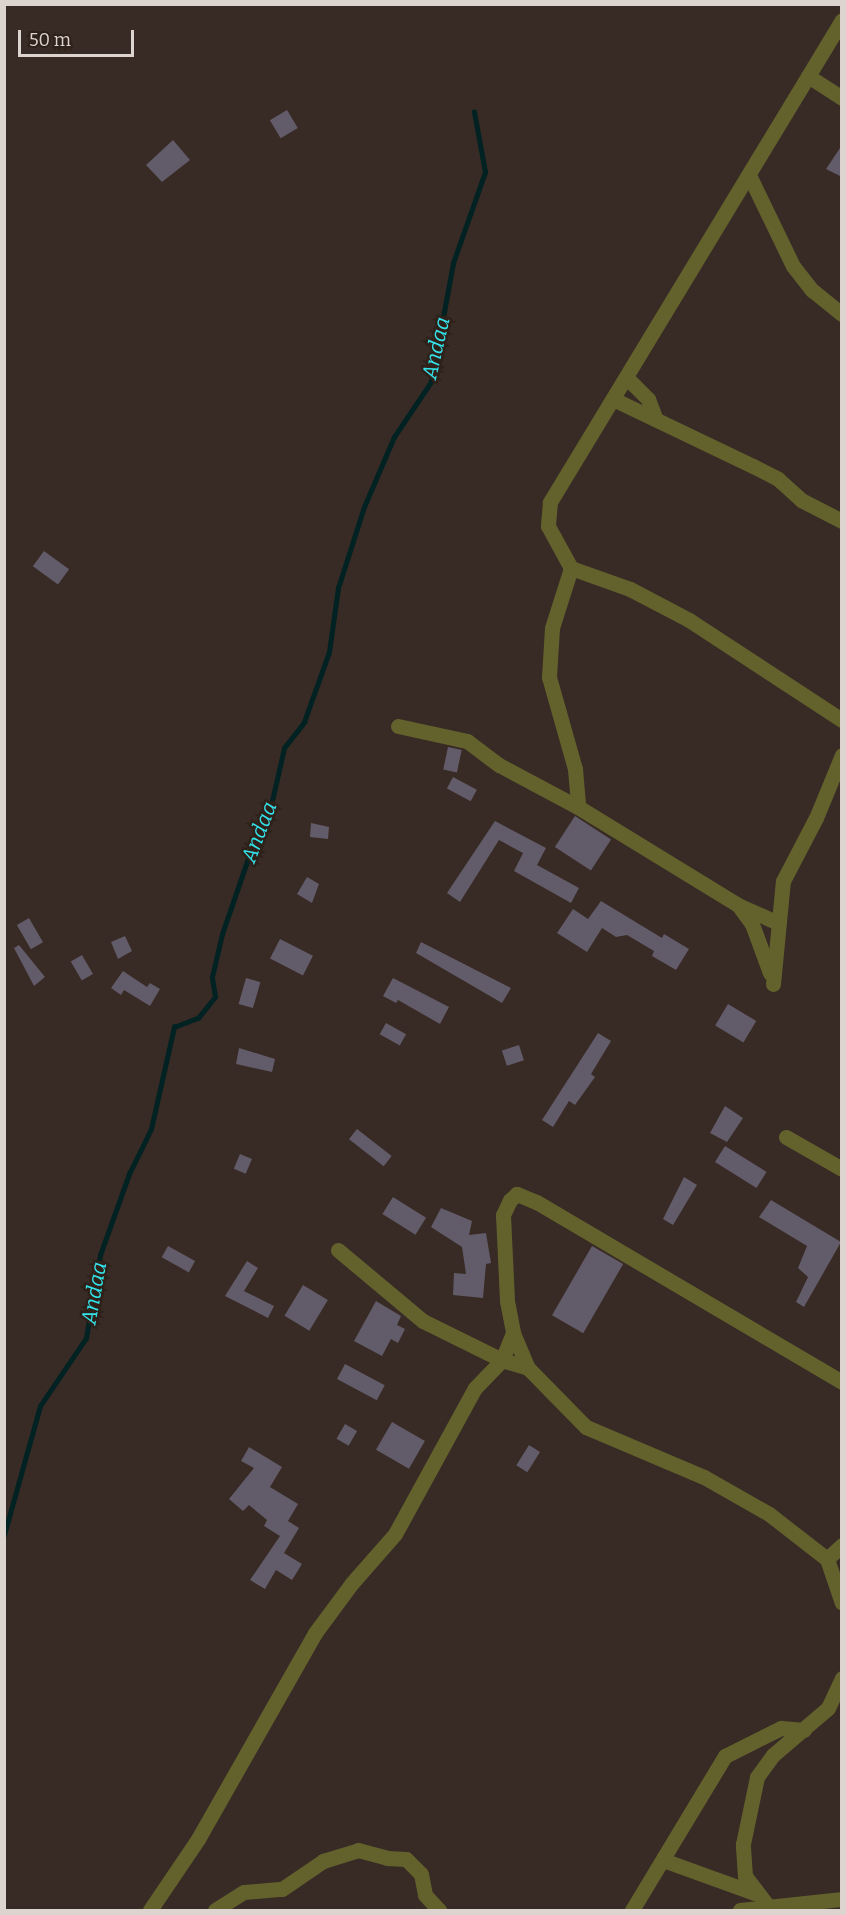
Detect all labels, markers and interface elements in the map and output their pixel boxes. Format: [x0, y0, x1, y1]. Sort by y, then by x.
scale bar [21, 18, 136, 56]
text: 50 m [29, 29, 71, 51]
water label: Andaa [417, 314, 455, 382]
water label: Andaa [236, 798, 282, 866]
water label: Andaa [76, 1260, 112, 1326]

